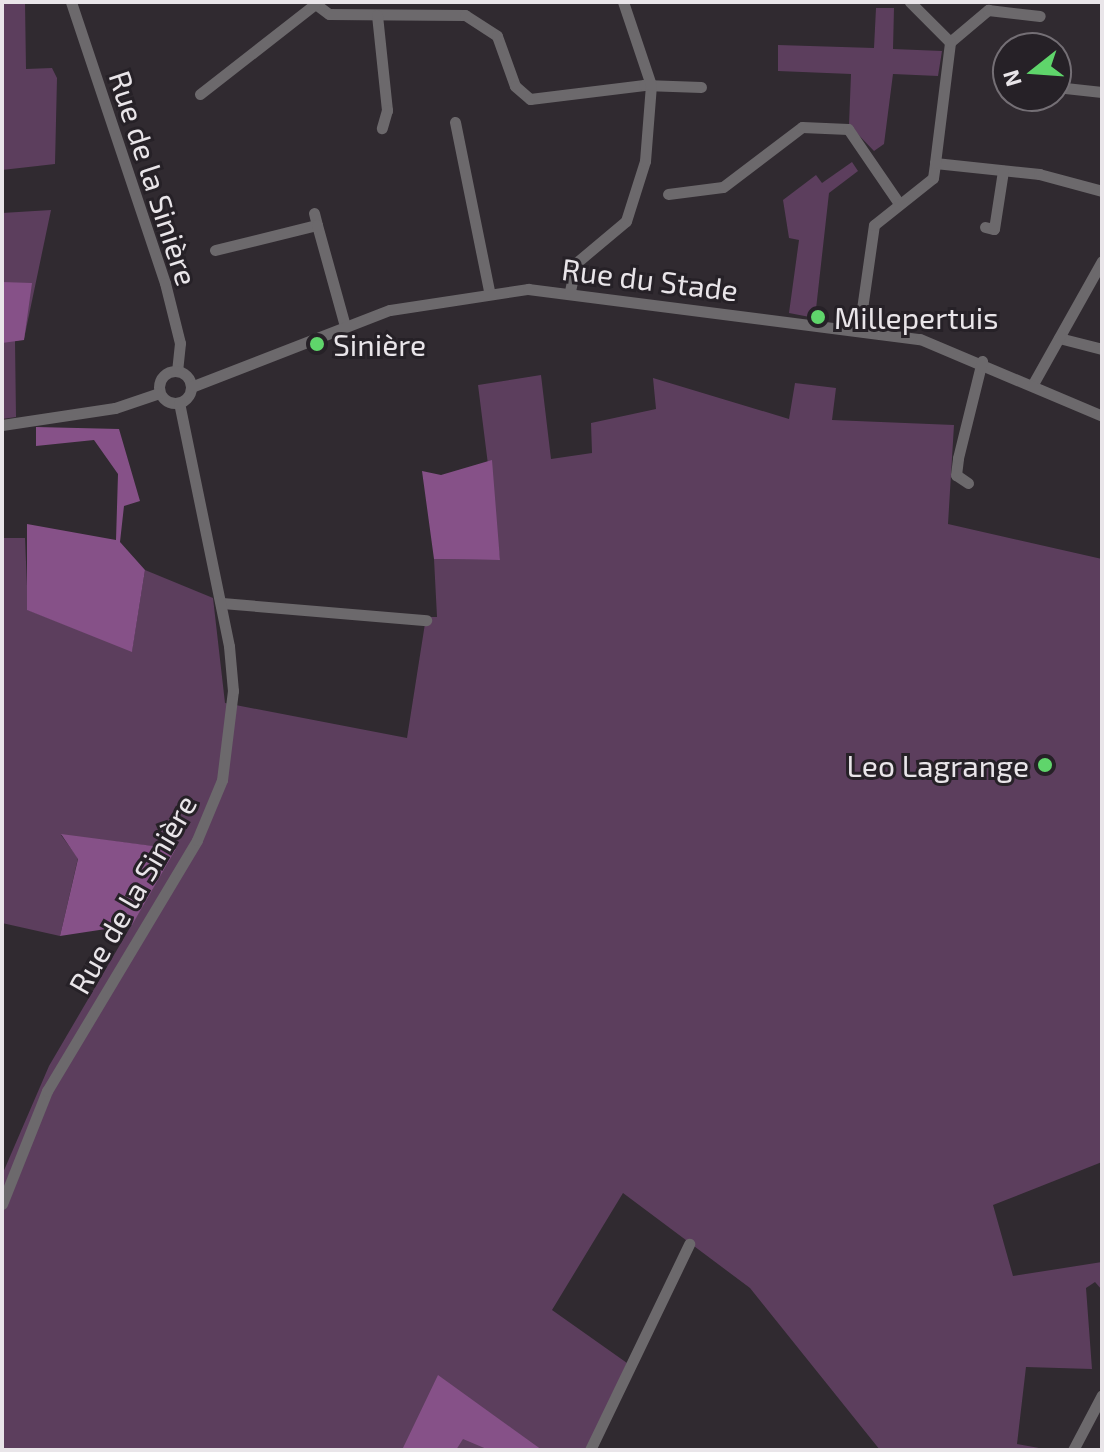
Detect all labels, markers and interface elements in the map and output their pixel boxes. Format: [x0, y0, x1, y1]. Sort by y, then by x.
north arrow [992, 32, 1072, 112]
street label: Rue de la Sinière [102, 66, 206, 290]
text: N [996, 67, 1026, 90]
street label: Rue du Stade [560, 250, 740, 308]
place label: Millepertuis [834, 299, 998, 335]
marker: Millepertuis [809, 308, 827, 326]
place label: Sinière [333, 326, 426, 362]
marker: Sinière [308, 335, 326, 353]
place label: Leo Lagrange [847, 747, 1029, 783]
marker: Leo Lagrange [1036, 756, 1054, 774]
street label: Rue de la Sinière [61, 788, 203, 1000]

